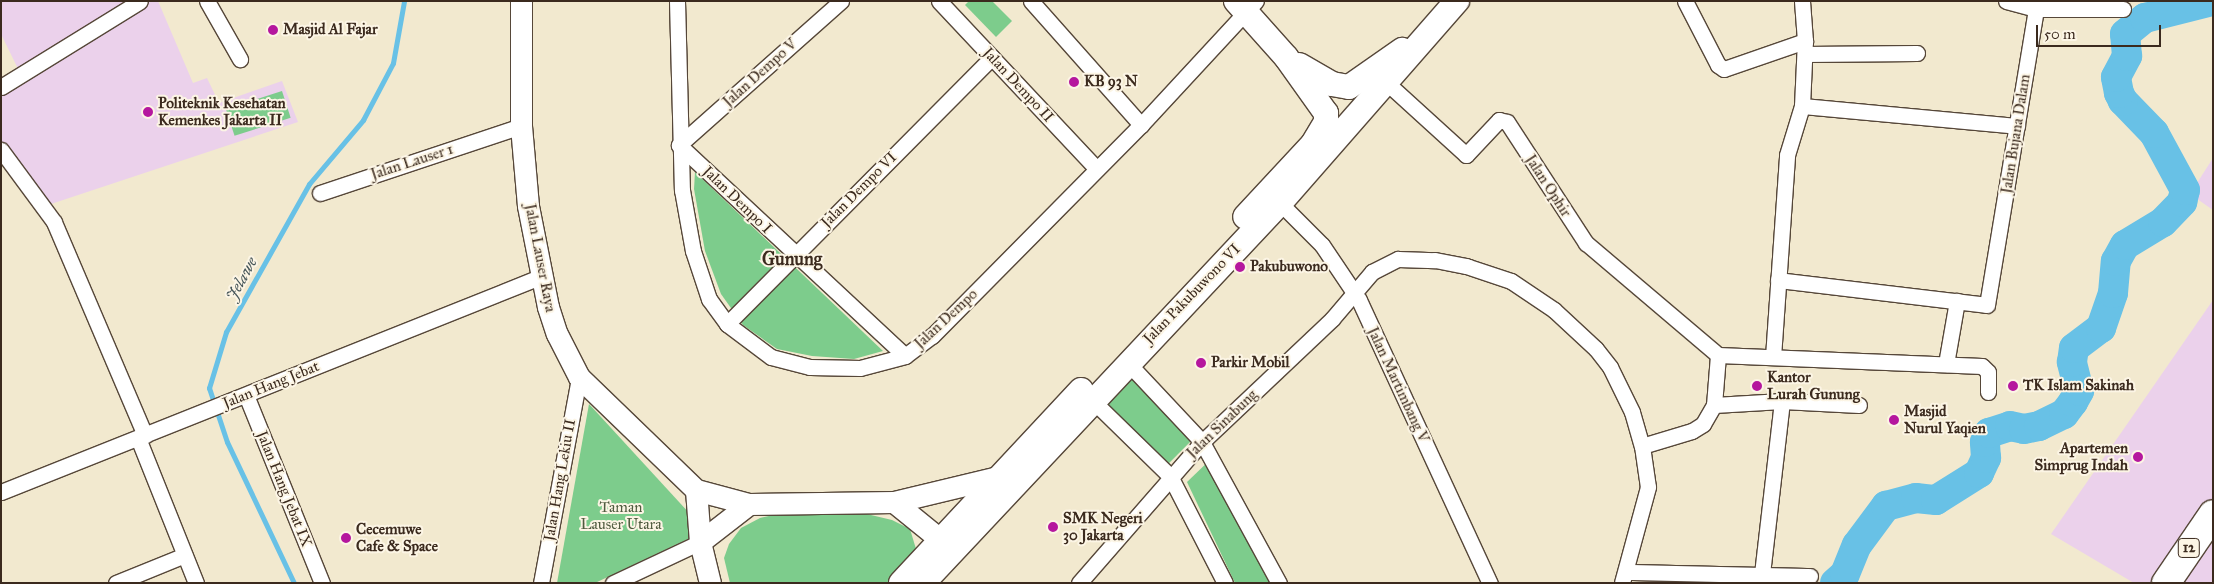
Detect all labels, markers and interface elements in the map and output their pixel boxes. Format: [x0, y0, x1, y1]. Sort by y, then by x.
scale bar [2039, 15, 2164, 47]
place label: Masjid Al Fajar [283, 21, 378, 39]
marker: Masjid Al Fajar [267, 24, 279, 36]
text: 50 m [2044, 25, 2076, 43]
street label: Jalan Dempo V [719, 35, 801, 111]
street label: Jalan Dempo II [979, 44, 1057, 126]
place label: KB 93 N [1084, 73, 1138, 91]
street label: Jalan Bujana Dalam [1998, 73, 2034, 195]
marker: KB 93 N [1068, 76, 1080, 88]
place label: Politeknik Kesehatan Kemenkes Jakarta II [158, 94, 286, 129]
marker: Politeknik Kesehatan Kemenkes Jakarta II [142, 106, 154, 118]
street label: Jalan Lauser 1 [368, 140, 456, 184]
street label: Jalan Dempo VI [817, 148, 901, 232]
street label: Jalan Ophir [1521, 151, 1575, 221]
street label: Jalan Dempo I [699, 163, 775, 237]
street label: Jalan Lauser Raya [521, 202, 559, 314]
street label: Jalan Pakubuwono VI [1140, 240, 1244, 348]
district label: Gunung [762, 248, 822, 270]
water label: Jelawe [222, 254, 262, 304]
place label: Pakubuwono [1250, 258, 1328, 276]
marker: Pakubuwono [1234, 261, 1246, 273]
street label: Jalan Dempo [911, 285, 981, 353]
street label: Jalan Martimbang V [1363, 324, 1433, 446]
place label: Parkir Mobil [1211, 354, 1289, 372]
street label: Jalan Hang Jebat [220, 357, 322, 413]
marker: Parkir Mobil [1195, 357, 1207, 369]
place label: Kantor Lurah Gunung [1767, 368, 1860, 403]
place label: TK Islam Sakinah [2023, 377, 2134, 395]
marker: Kantor Lurah Gunung [1751, 380, 1763, 392]
marker: TK Islam Sakinah [2007, 380, 2019, 392]
street label: Jalan Sinabung [1183, 386, 1261, 462]
place label: Masjid Nurul Yaqien [1904, 402, 1986, 437]
marker: Masjid Nurul Yaqien [1888, 414, 1900, 426]
street label: Jalan Hang Lekiu II [540, 417, 580, 543]
street label: Jalan Hang Jebat IX [252, 428, 316, 550]
place label: Apartemen Simprug Indah [2035, 439, 2128, 474]
marker: Apartemen Simprug Indah [2132, 451, 2144, 463]
park label: Taman Lauser Utara [580, 498, 662, 533]
place label: SMK Negeri 30 Jakarta [1063, 509, 1143, 544]
place label: Cecemuwe Cafe & Space [356, 520, 438, 555]
marker: SMK Negeri 30 Jakarta [1047, 521, 1059, 533]
marker: Cecemuwe Cafe & Space [340, 532, 352, 544]
road number: 12 [2178, 536, 2200, 560]

